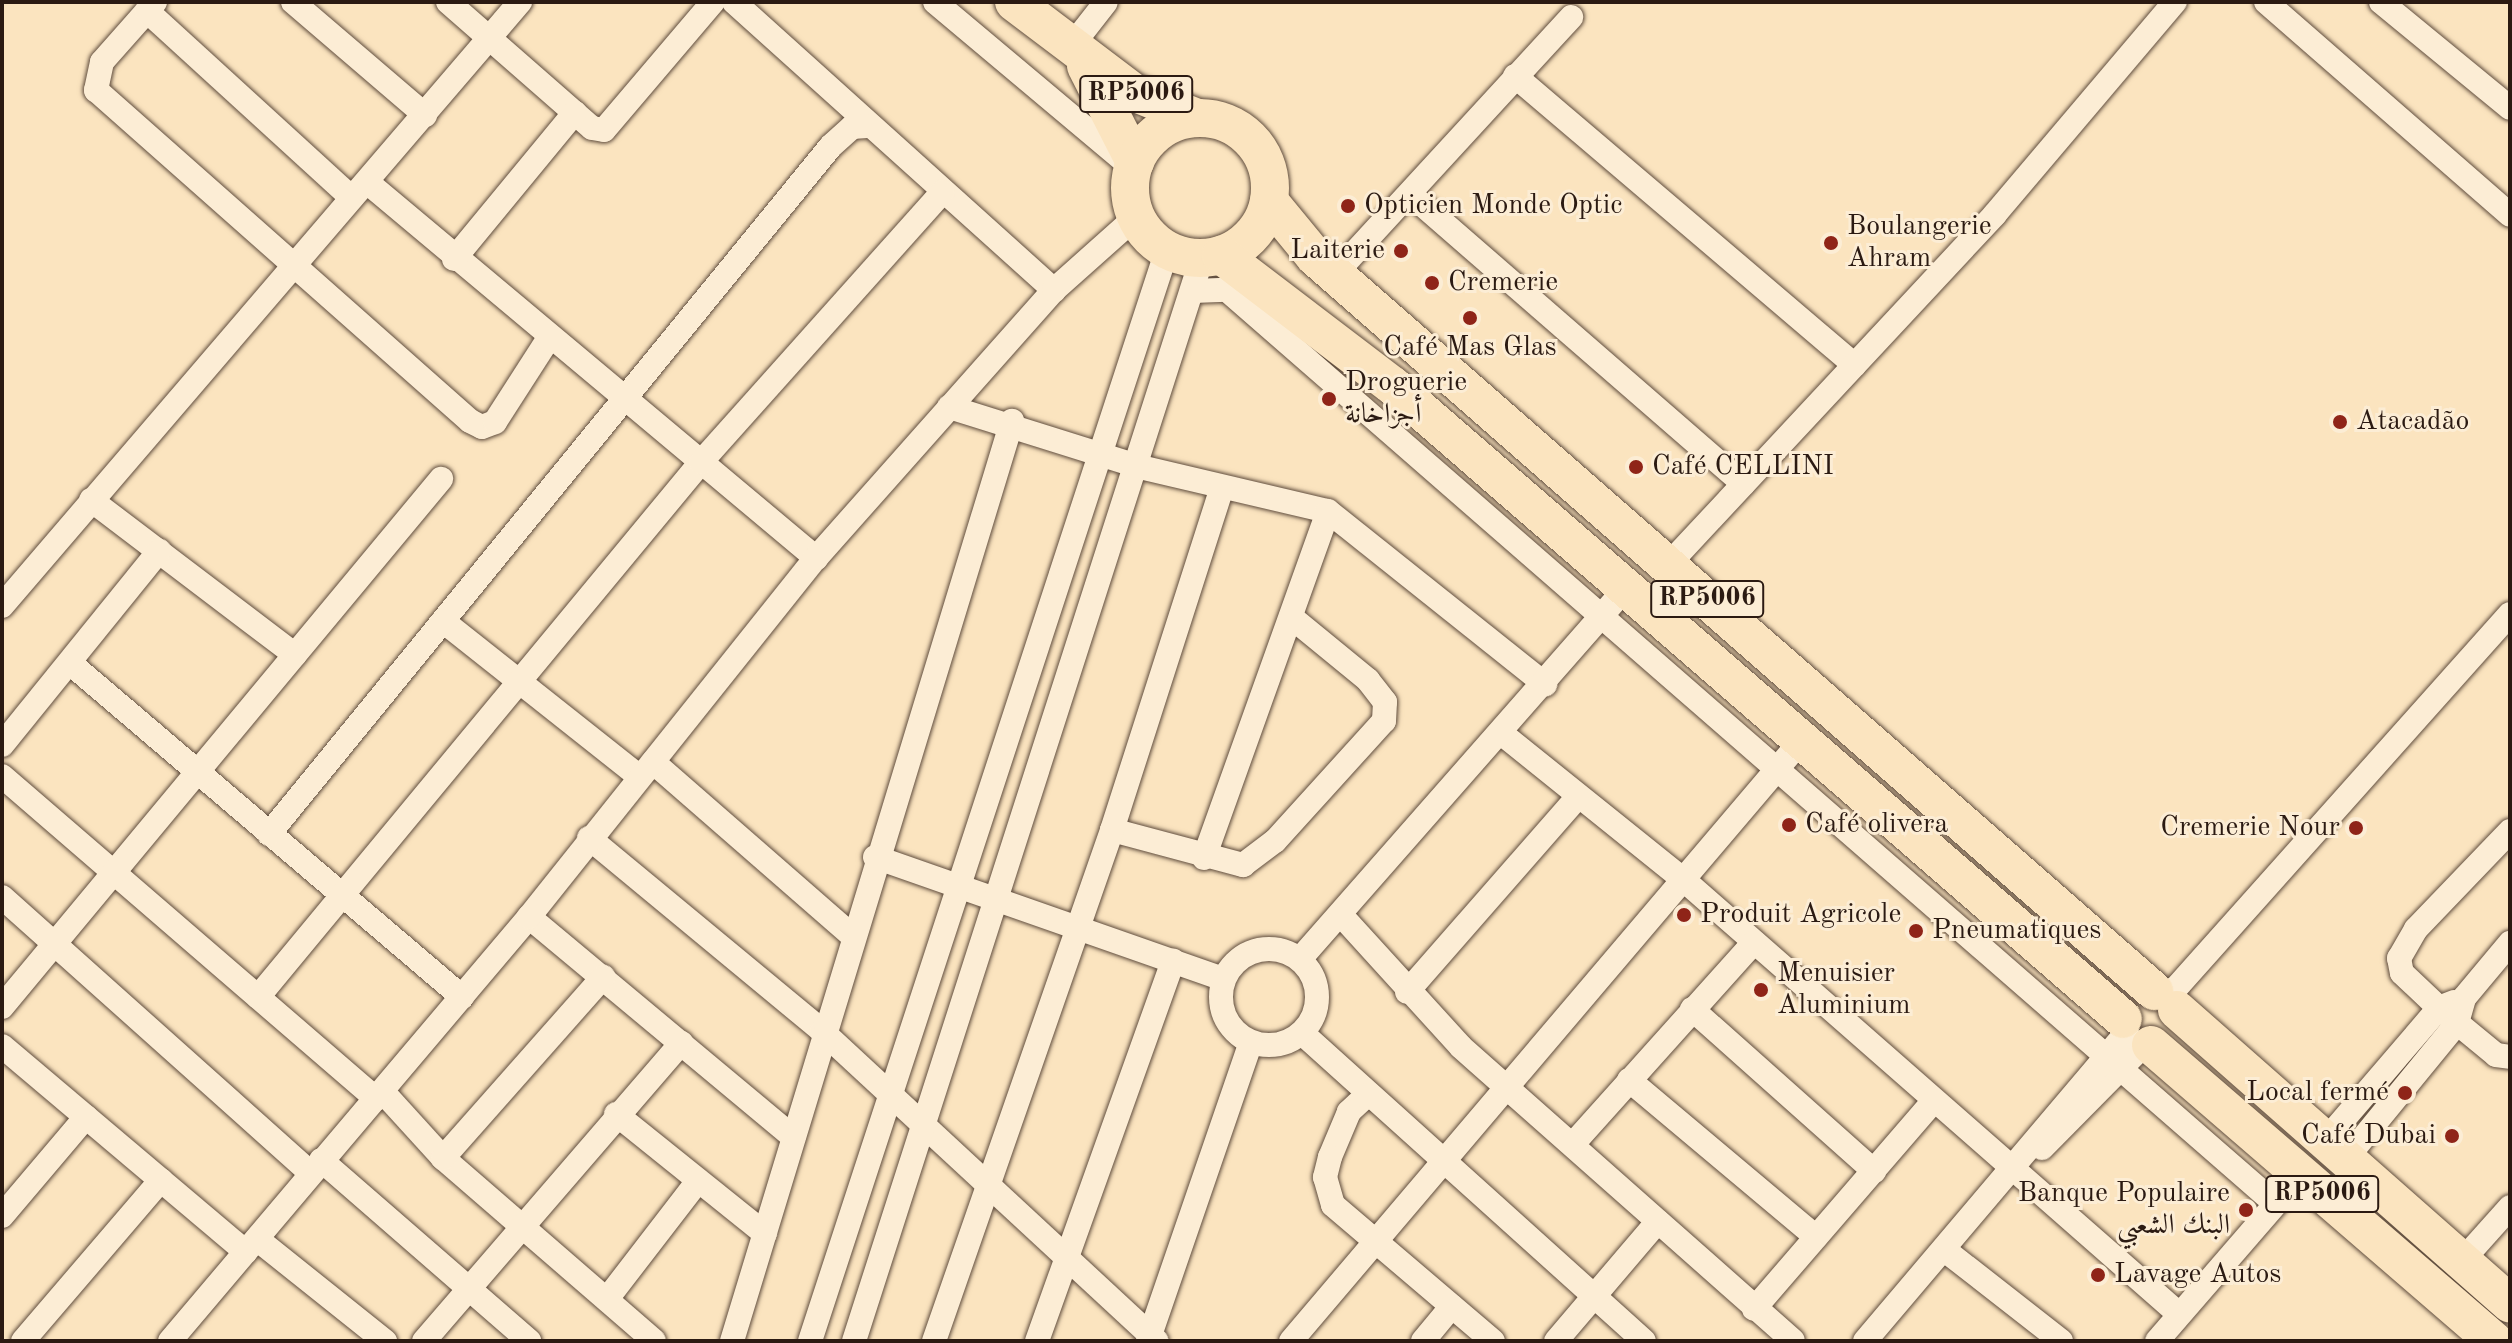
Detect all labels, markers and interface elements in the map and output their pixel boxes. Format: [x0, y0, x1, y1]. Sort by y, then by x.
road number: RP5006 [1078, 72, 1194, 116]
place label: Opticien Monde Optic [1364, 189, 1623, 223]
marker: Opticien Monde Optic [1339, 197, 1357, 215]
place label: Boulangerie Ahram [1847, 210, 1992, 276]
place label: Laiterie [1290, 234, 1385, 268]
marker: Boulangerie Ahram [1822, 234, 1840, 252]
marker: Laiterie [1392, 242, 1410, 260]
place label: Cremerie [1448, 266, 1558, 300]
marker: Cremerie [1423, 274, 1441, 292]
marker: Café Mas Glas [1461, 309, 1479, 327]
place label: Café Mas Glas [1383, 331, 1557, 365]
place label: Droguerie أجزاخانة [1345, 366, 1467, 432]
marker: Droguerie أجزاخانة [1320, 390, 1338, 408]
place label: Atacadão [2356, 405, 2469, 439]
marker: Atacadão [2331, 413, 2349, 431]
place label: Café CELLINI [1652, 450, 1834, 484]
marker: Café CELLINI [1627, 458, 1645, 476]
road number: RP5006 [1649, 577, 1765, 621]
place label: Café olivera [1805, 808, 1948, 842]
place label: Cremerie Nour [2160, 811, 2340, 845]
marker: Café olivera [1780, 816, 1798, 834]
marker: Cremerie Nour [2347, 819, 2365, 837]
place label: Produit Agricole [1700, 898, 1901, 932]
marker: Produit Agricole [1675, 906, 1693, 924]
place label: Pneumatiques [1932, 914, 2101, 948]
marker: Pneumatiques [1907, 922, 1925, 940]
place label: Menuisier Aluminium [1777, 957, 1911, 1023]
marker: Menuisier Aluminium [1752, 981, 1770, 999]
place label: Local fermé [2246, 1076, 2389, 1110]
marker: Local fermé [2396, 1084, 2414, 1102]
place label: Café Dubai [2301, 1119, 2436, 1153]
marker: Café Dubai [2443, 1127, 2461, 1145]
road number: RP5006 [2264, 1172, 2380, 1216]
place label: Banque Populaire البنك الشعبي [2018, 1177, 2230, 1243]
marker: Banque Populaire البنك الشعبي [2237, 1201, 2255, 1219]
place label: Lavage Autos [2114, 1258, 2281, 1292]
marker: Lavage Autos [2089, 1266, 2107, 1284]

